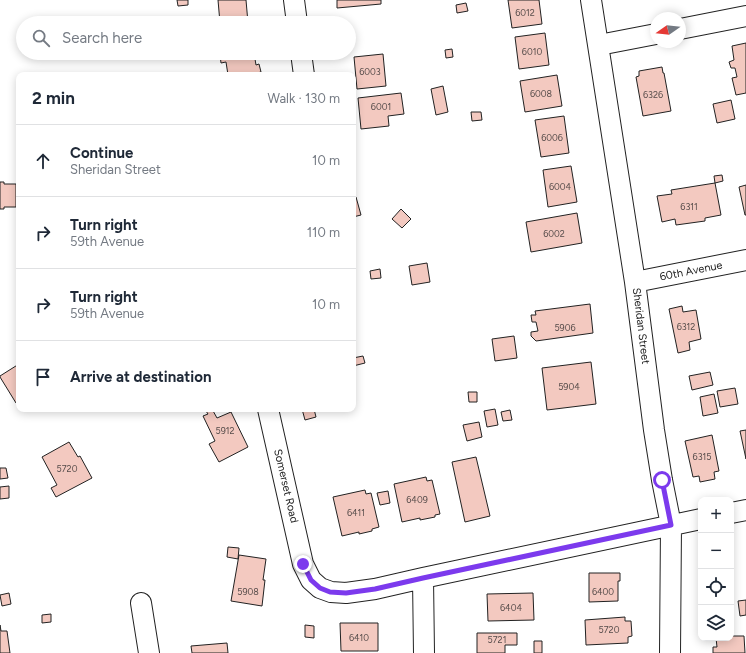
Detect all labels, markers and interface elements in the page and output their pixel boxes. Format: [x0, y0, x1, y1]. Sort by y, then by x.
house number: 6012 [515, 7, 535, 18]
north arrow [650, 12, 686, 48]
search box [16, 16, 356, 60]
icon: search [30, 27, 52, 49]
text: Search here [62, 29, 142, 47]
house number: 6010 [522, 46, 542, 57]
house number: 6003 [359, 66, 381, 77]
text: 2 min [32, 88, 75, 108]
house number: 6008 [530, 88, 553, 99]
house number: 6326 [643, 89, 663, 100]
text: Walk · 130 m [267, 91, 340, 106]
house number: 6001 [371, 101, 391, 112]
house number: 6006 [541, 132, 563, 143]
text: Continue [70, 144, 133, 162]
icon: ahead [32, 150, 54, 172]
text: 10 m [312, 153, 340, 168]
text: Sheridan Street [70, 162, 161, 177]
house number: 6004 [549, 181, 572, 192]
house number: 6311 [680, 201, 698, 212]
text: Turn right [70, 216, 138, 234]
icon: right [32, 222, 54, 244]
text: 110 m [307, 225, 340, 240]
house number: 6002 [543, 228, 565, 239]
text: 59th Avenue [70, 234, 144, 249]
street label: 60th Avenue [659, 259, 723, 283]
street label: Sheridan Street [630, 287, 652, 365]
text: Turn right [70, 288, 138, 306]
icon: right [32, 294, 54, 316]
text: 10 m [312, 297, 340, 312]
text: 59th Avenue [70, 306, 144, 321]
house number: 6312 [677, 321, 695, 332]
house number: 5906 [554, 322, 576, 333]
icon: arrive [32, 366, 54, 388]
text: Arrive at destination [70, 368, 211, 386]
house number: 5904 [558, 381, 580, 392]
house number: 5912 [215, 425, 235, 436]
street label: Somerset Road [271, 448, 301, 524]
house number: 6315 [693, 451, 711, 462]
house number: 5720 [57, 463, 78, 474]
route start [653, 471, 671, 489]
house number: 6409 [406, 494, 428, 505]
map controls [698, 497, 734, 641]
button: + [698, 497, 734, 533]
house number: 6411 [347, 507, 365, 518]
button: − [698, 533, 734, 569]
route end [294, 555, 312, 573]
button: locate [698, 569, 734, 605]
house number: 5908 [237, 586, 259, 597]
house number: 6400 [592, 586, 614, 597]
house number: 6404 [500, 602, 522, 613]
button: layers [698, 605, 734, 641]
house number: 5720 [599, 624, 620, 635]
house number: 6410 [349, 632, 369, 643]
house number: 5721 [488, 634, 506, 645]

